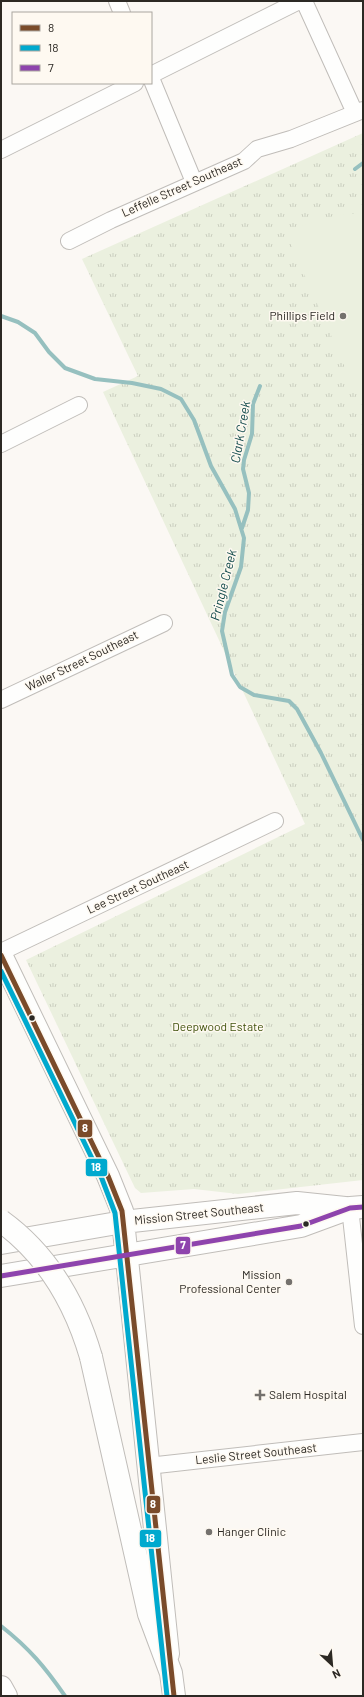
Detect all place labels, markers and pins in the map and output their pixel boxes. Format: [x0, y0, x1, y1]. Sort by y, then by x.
place label: Phillips Field [269, 308, 335, 322]
marker: Phillips Field [338, 311, 348, 321]
unlabelled marker [27, 1013, 37, 1023]
unlabelled marker [301, 1219, 311, 1229]
place label: Mission Professional Center [179, 1267, 282, 1295]
marker: Mission Professional Center [284, 1277, 294, 1287]
place label: Salem Hospital [269, 1387, 347, 1401]
marker: Salem Hospital [254, 1389, 266, 1401]
place label: Hanger Clinic [217, 1524, 286, 1538]
marker: Hanger Clinic [204, 1527, 214, 1537]

